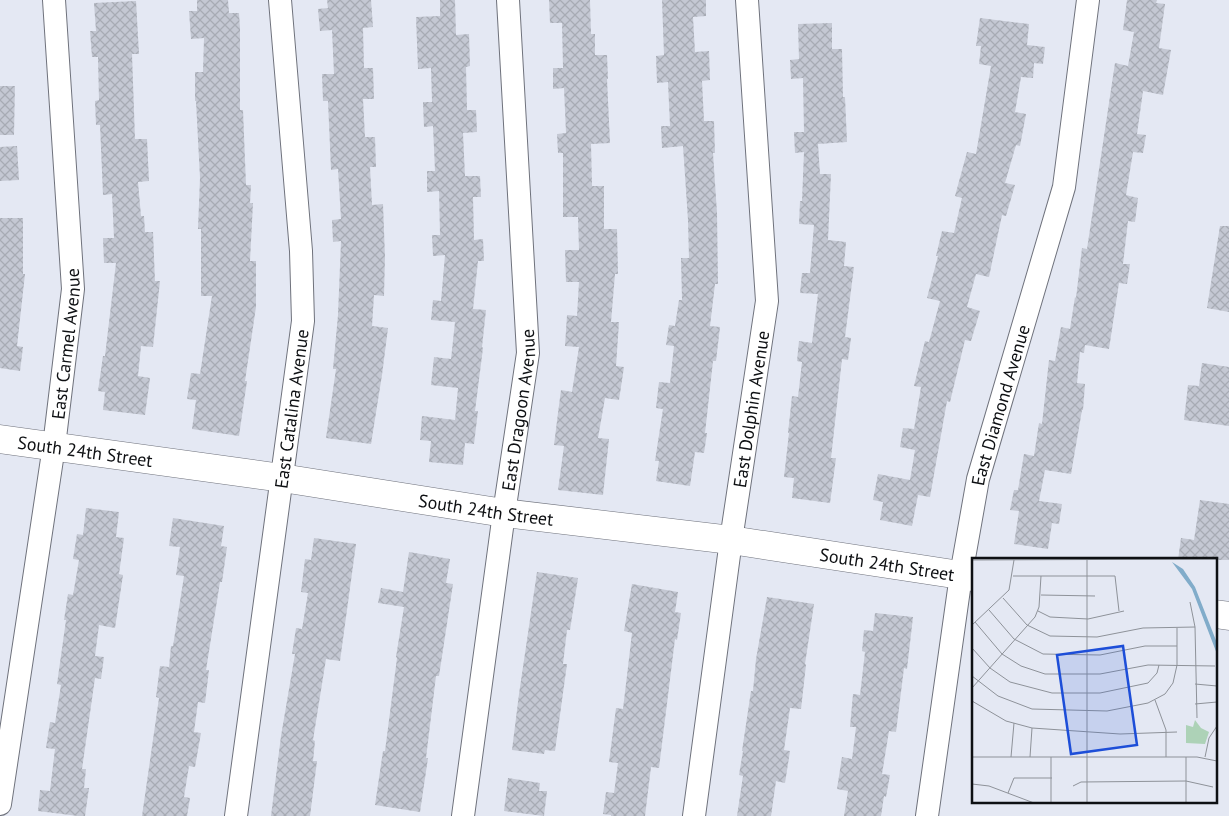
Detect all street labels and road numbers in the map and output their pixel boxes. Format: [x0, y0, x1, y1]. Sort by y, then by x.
street label: East Carmel Avenue [46, 268, 85, 420]
street label: East Diamond Avenue [966, 322, 1034, 487]
street label: East Catalina Avenue [269, 328, 313, 490]
street label: East Dragoon Avenue [496, 328, 540, 492]
street label: East Dolphin Avenue [728, 329, 774, 489]
street label: South 24th Street [16, 430, 154, 471]
street label: South 24th Street [417, 488, 555, 530]
street label: South 24th Street [818, 542, 956, 586]

